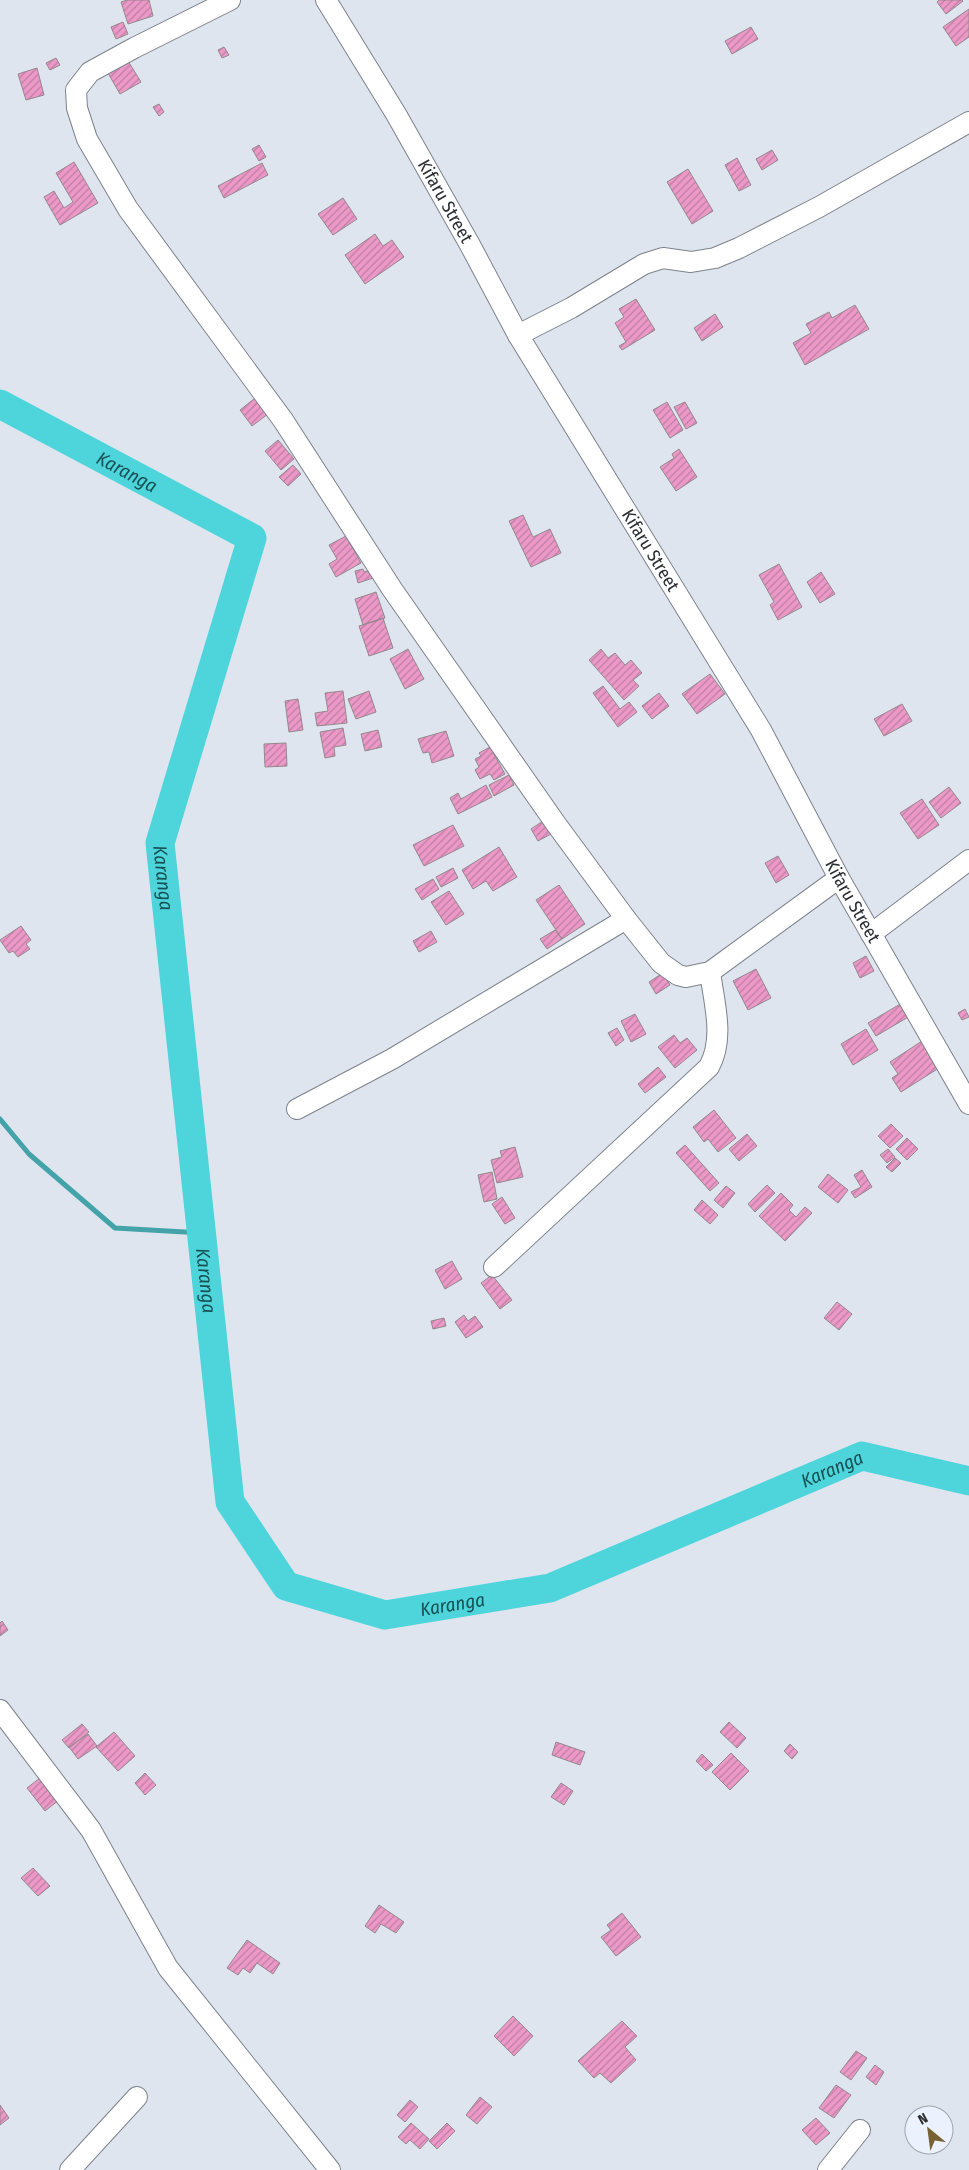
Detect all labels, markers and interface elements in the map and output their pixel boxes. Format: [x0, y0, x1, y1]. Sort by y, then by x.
street label: Kifaru Street [413, 156, 478, 247]
water label: Karanga [93, 446, 161, 497]
street label: Kifaru Street [617, 505, 684, 595]
water label: Karanga [149, 844, 179, 912]
street label: Kifaru Street [820, 856, 885, 947]
water label: Karanga [192, 1247, 221, 1314]
water label: Karanga [797, 1445, 866, 1492]
water label: Karanga [418, 1587, 486, 1621]
north arrow [904, 2105, 954, 2155]
text: N [915, 2110, 931, 2129]

